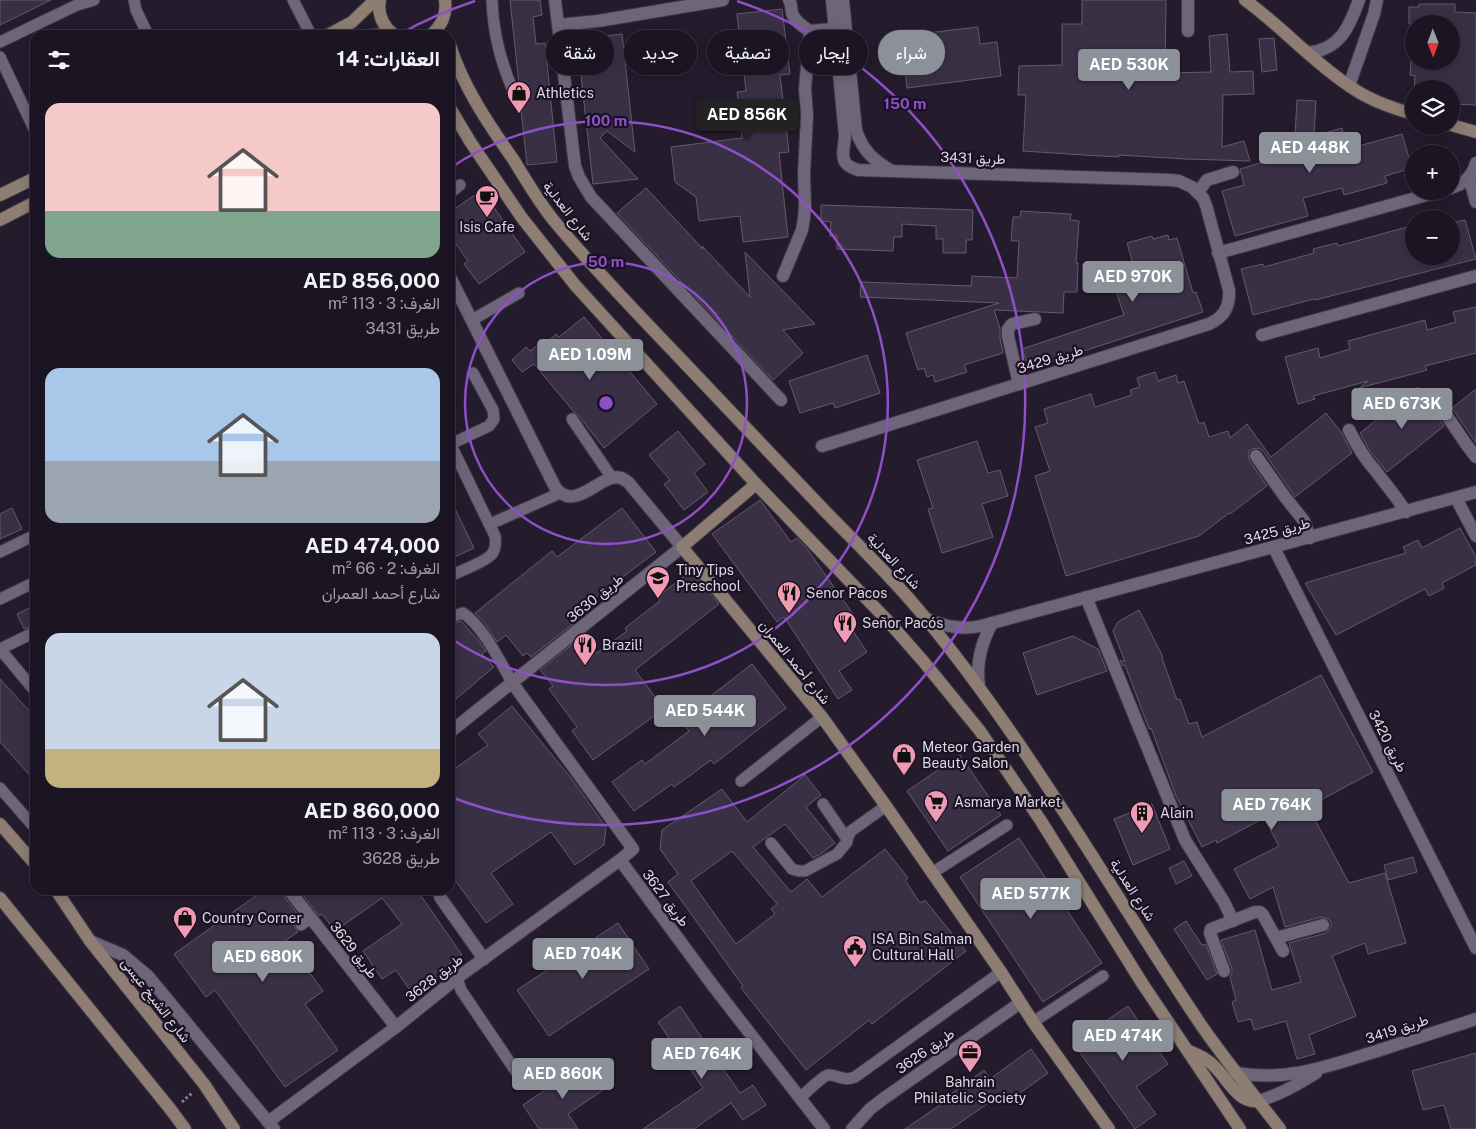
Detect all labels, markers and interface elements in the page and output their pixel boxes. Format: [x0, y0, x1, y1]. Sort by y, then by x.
north arrow [1405, 15, 1460, 70]
map controls [1405, 15, 1460, 265]
chip: شقة [546, 30, 614, 75]
chip: جديد [624, 30, 697, 75]
chip: تصفية [707, 30, 789, 75]
chip: إيجار [799, 30, 868, 75]
chip: شراء [878, 30, 945, 75]
icon: filters [45, 46, 73, 74]
text: العقارات: 14 [337, 46, 440, 71]
pin: AED 530K [1077, 48, 1181, 91]
text: AED 530K [1089, 55, 1169, 74]
shop icon: Athletics [506, 80, 532, 114]
button: layers [1405, 80, 1460, 135]
place label: Athletics [536, 85, 594, 101]
text: 150 m [883, 95, 927, 112]
pin: AED 856K [695, 98, 799, 141]
text: AED 856K [707, 105, 787, 124]
text: 100 m [585, 112, 627, 129]
pin: AED 448K [1258, 132, 1362, 174]
icon: home [198, 135, 288, 225]
text: AED 448K [1270, 138, 1350, 157]
button: + [1405, 145, 1460, 200]
street label: طريق 3431 [940, 149, 1006, 168]
street label: شارع العدلية [538, 178, 596, 246]
cafe icon: Isis Cafe [474, 184, 500, 218]
button: − [1405, 210, 1460, 265]
place label: Isis Cafe [459, 219, 515, 235]
text: 50 m [588, 253, 624, 270]
pin: AED 970K [1081, 260, 1185, 303]
text: AED 970K [1094, 267, 1172, 286]
text: AED 856,000 [303, 268, 440, 293]
text: الغرف: 3 · 113 m² [328, 294, 440, 313]
text: طريق 3431 [365, 319, 440, 338]
pin: AED 1.09M [533, 338, 647, 381]
street label: طريق 3429 [1015, 341, 1085, 378]
text: AED 1.09M [548, 345, 632, 364]
pin: AED 673K [1350, 388, 1454, 430]
centre of rings [597, 394, 615, 412]
text: AED 673K [1362, 394, 1442, 413]
icon: home [198, 400, 288, 490]
street label: طريق 3425 [1242, 514, 1312, 548]
street label: شارع العدلية [862, 530, 924, 594]
text: AED 474,000 [305, 533, 440, 558]
text: الغرف: 2 · 66 m² [332, 559, 440, 578]
place label: Tiny Tips Preschool [676, 562, 741, 594]
school or university icon: Tiny Tips Preschool [645, 565, 671, 599]
street label: طريق 3630 [564, 570, 627, 626]
restaurant icon: Senor Pacos [776, 580, 802, 614]
text: شارع أحمد العمران [322, 584, 440, 603]
place label: Senor Pacos [806, 585, 887, 601]
restaurant icon: Señor Pacós [832, 610, 858, 644]
place label: Señor Pacós [862, 615, 943, 631]
street label: شارع أحمد العمران [754, 617, 834, 709]
restaurant icon: Brazil! [572, 632, 598, 666]
place label: Brazil! [602, 637, 642, 653]
icon: home [198, 665, 288, 755]
pin: AED 544K [653, 694, 757, 737]
text: AED 544K [665, 701, 745, 720]
street label: طريق 3420 [1365, 707, 1410, 775]
place label: Meteor Garden Beauty Salon [922, 739, 1020, 771]
shop icon: Meteor Garden Beauty Salon [891, 742, 917, 776]
pin: AED 764K [1220, 788, 1324, 831]
supermarket icon: Asmarya Market [923, 789, 949, 823]
place label: Asmarya Market [954, 794, 1061, 810]
text: AED 764K [1232, 795, 1312, 814]
text: AED 860,000 [304, 798, 440, 823]
building icon: Alain [1129, 800, 1155, 834]
place label: Alain [1160, 805, 1194, 821]
text: الغرف: 3 · 113 m² [328, 824, 440, 843]
text: طريق 3628 [362, 849, 440, 868]
street label: شارع العدلية [1105, 856, 1159, 926]
street label: طريق 3627 [639, 866, 693, 930]
pin: AED 577K [979, 878, 1083, 920]
text: AED 577K [991, 884, 1071, 903]
shop icon: Country Corner [172, 905, 198, 939]
place label: Country Corner [202, 910, 302, 926]
street label: طريق 3629 [326, 918, 381, 982]
place label: ISA Bin Salman Cultural Hall [872, 931, 972, 963]
public building icon: ISA Bin Salman Cultural Hall [842, 934, 868, 968]
pin: AED 704K [531, 938, 635, 980]
pin: AED 680K [211, 940, 315, 983]
text: AED 704K [543, 944, 623, 963]
text: AED 680K [223, 947, 303, 966]
street label: طريق 3628 [402, 951, 466, 1006]
street label: شارع الشيخ عيسى [116, 955, 194, 1047]
street label: طريق 3419 [1364, 1011, 1431, 1048]
pin: AED 474K [1071, 1020, 1175, 1062]
street label: طريق 3626 [893, 1025, 958, 1078]
text: AED 474K [1083, 1026, 1163, 1045]
pin: AED 764K [650, 1038, 754, 1080]
office icon: Bahrain Philatelic Society [957, 1039, 983, 1073]
text: AED 764K [662, 1044, 742, 1063]
pin: AED 860K [511, 1058, 615, 1100]
text: AED 860K [523, 1064, 603, 1083]
place label: Bahrain Philatelic Society [914, 1074, 1027, 1106]

